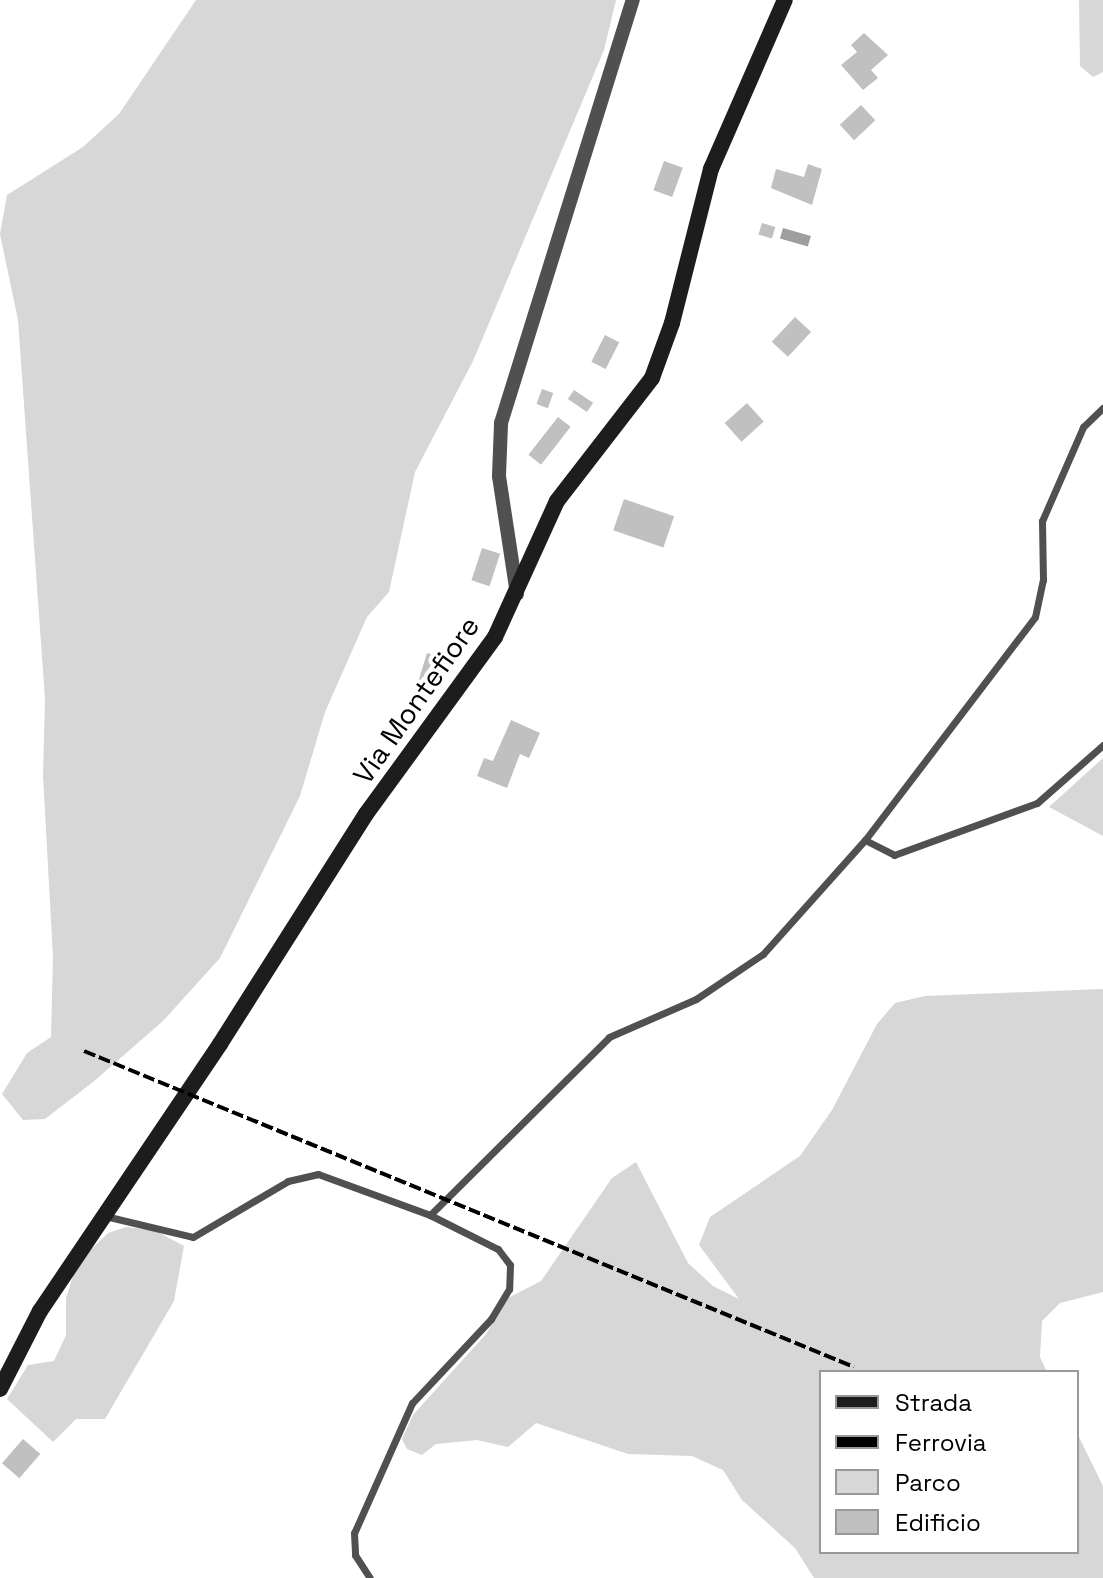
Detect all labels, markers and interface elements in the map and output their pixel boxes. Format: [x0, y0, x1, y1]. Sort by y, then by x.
street label: Via Montefiore [346, 610, 486, 790]
legend [819, 1370, 1079, 1554]
text: Strada [895, 1387, 972, 1418]
text: Ferrovia [895, 1427, 987, 1458]
text: Parco [895, 1467, 961, 1498]
text: Edificio [895, 1507, 981, 1538]

